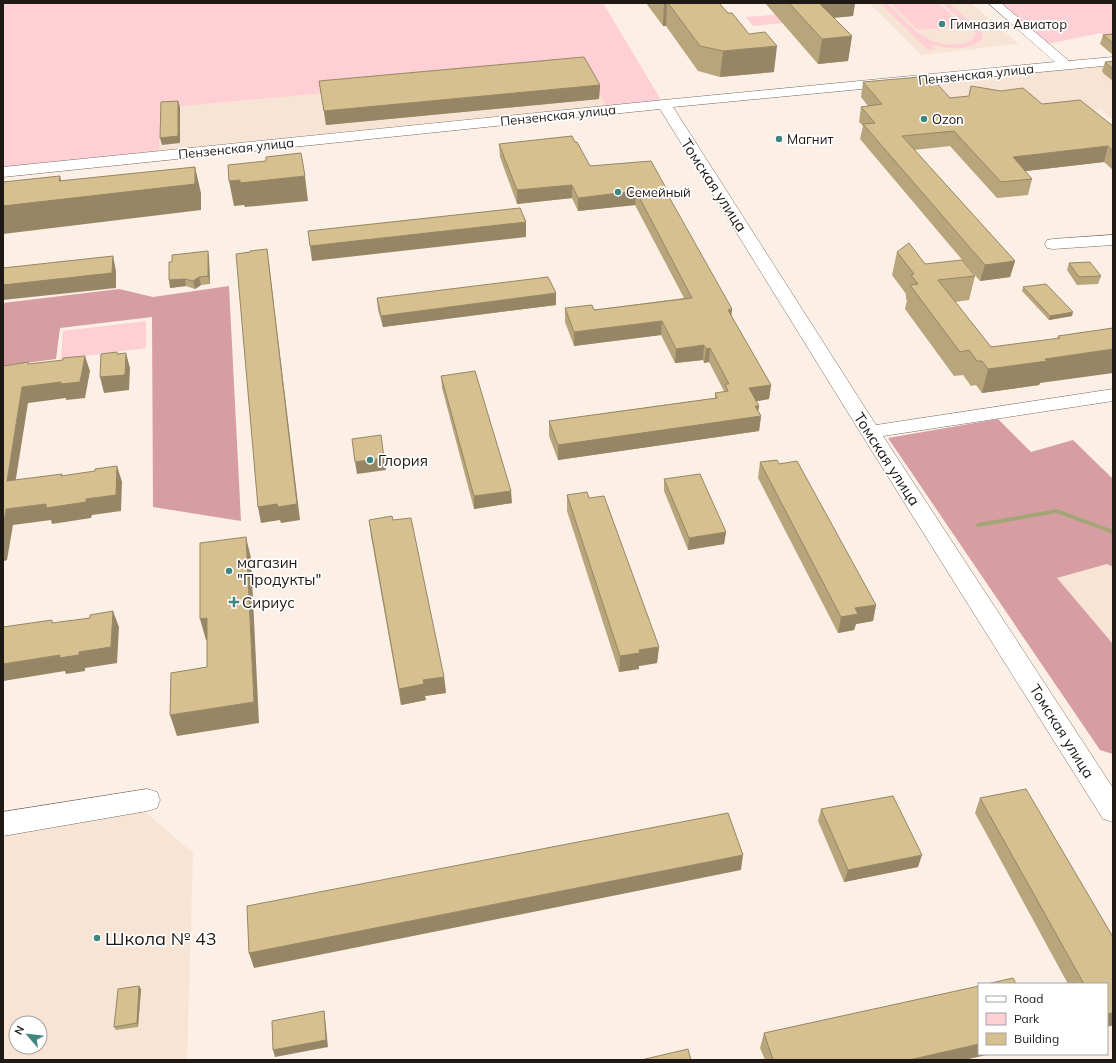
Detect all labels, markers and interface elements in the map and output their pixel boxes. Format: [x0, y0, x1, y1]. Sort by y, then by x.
place label: Гимназия Авиатор [950, 16, 1067, 32]
marker: Гимназия Авиатор [937, 19, 947, 29]
street label: Пензенская улица [917, 60, 1035, 88]
street label: Пензенская улица [499, 101, 617, 129]
place label: Ozon [932, 111, 964, 127]
marker: Ozon [919, 114, 929, 124]
place label: Магнит [787, 131, 833, 147]
street label: Пензенская улица [177, 134, 295, 162]
marker: Магнит [774, 134, 784, 144]
street label: Томская улица [677, 135, 751, 235]
place label: Семейный [626, 184, 691, 200]
marker: Семейный [613, 187, 623, 197]
street label: Томская улица [850, 409, 924, 509]
place label: Глория [378, 451, 428, 470]
marker: Глория [365, 455, 375, 465]
place label: магазин "Продукты" [237, 553, 321, 589]
marker: магазин "Продукты" [224, 566, 234, 576]
place label: Сириус [242, 593, 295, 612]
marker: Сириус [229, 597, 239, 607]
street label: Томская улица [1025, 680, 1099, 782]
place label: Школа № 43 [105, 927, 217, 950]
marker: Школа № 43 [92, 933, 102, 943]
legend [978, 983, 1108, 1055]
text: Road [1014, 991, 1043, 1006]
text: Park [1014, 1011, 1040, 1026]
north arrow [8, 1015, 48, 1055]
text: N [11, 1023, 27, 1037]
text: Building [1014, 1031, 1059, 1046]

